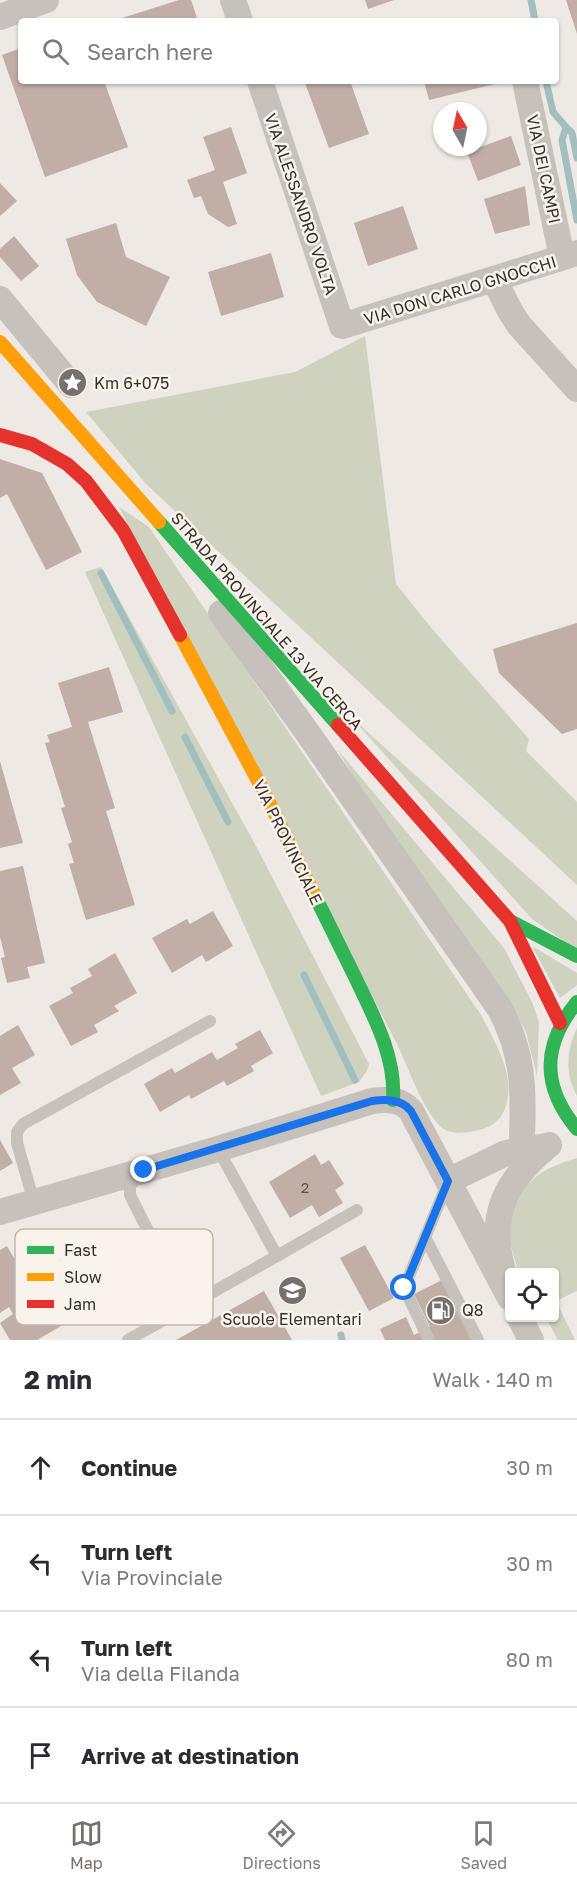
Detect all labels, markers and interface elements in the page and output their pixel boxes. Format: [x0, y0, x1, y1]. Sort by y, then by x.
search box [18, 18, 559, 84]
icon: search [39, 35, 72, 68]
text: Search here [87, 38, 213, 65]
north arrow [433, 102, 487, 156]
street label: VIA ALESSANDRO VOLTA [261, 111, 342, 298]
street label: VIA DEI CAMPI [523, 113, 565, 225]
street label: VIA DON CARLO GNOCCHI [361, 251, 559, 329]
place icon: Km 6+075 [57, 367, 89, 399]
place label: Km 6+075 [94, 373, 169, 393]
street label: STRADA PROVINCIALE 13 VIA CERCA [167, 508, 367, 734]
street label: VIA PROVINCIALE [249, 776, 327, 908]
route end [130, 1156, 156, 1182]
house number: 2 [301, 1179, 309, 1196]
legend [15, 1229, 213, 1325]
text: Fast [64, 1240, 97, 1260]
text: Slow [64, 1267, 102, 1287]
map controls [505, 1268, 559, 1322]
button: locate [505, 1268, 559, 1322]
route start [390, 1274, 416, 1300]
school or university icon: Scuole Elementari [276, 1275, 308, 1307]
text: Jam [64, 1294, 96, 1314]
fuel station icon: Q8 [425, 1294, 457, 1326]
place label: Q8 [462, 1300, 484, 1320]
place label: Scuole Elementari [222, 1309, 362, 1329]
text: 2 min [24, 1364, 92, 1395]
text: Walk · 140 m [433, 1367, 553, 1391]
icon: ahead [24, 1451, 57, 1484]
text: Continue [81, 1454, 177, 1481]
text: 30 m [506, 1455, 553, 1479]
text: Turn left [81, 1538, 172, 1565]
icon: left [24, 1547, 57, 1580]
text: 30 m [506, 1551, 553, 1575]
text: Via Provinciale [81, 1565, 223, 1589]
text: Turn left [81, 1634, 172, 1661]
icon: left [24, 1643, 57, 1676]
text: 80 m [506, 1647, 553, 1671]
text: Via della Filanda [81, 1661, 240, 1685]
icon: arrive [24, 1739, 57, 1772]
text: Arrive at destination [81, 1742, 299, 1769]
tab: Map [70, 1817, 103, 1873]
tab: Directions [243, 1817, 321, 1873]
tab: Saved [460, 1817, 507, 1873]

